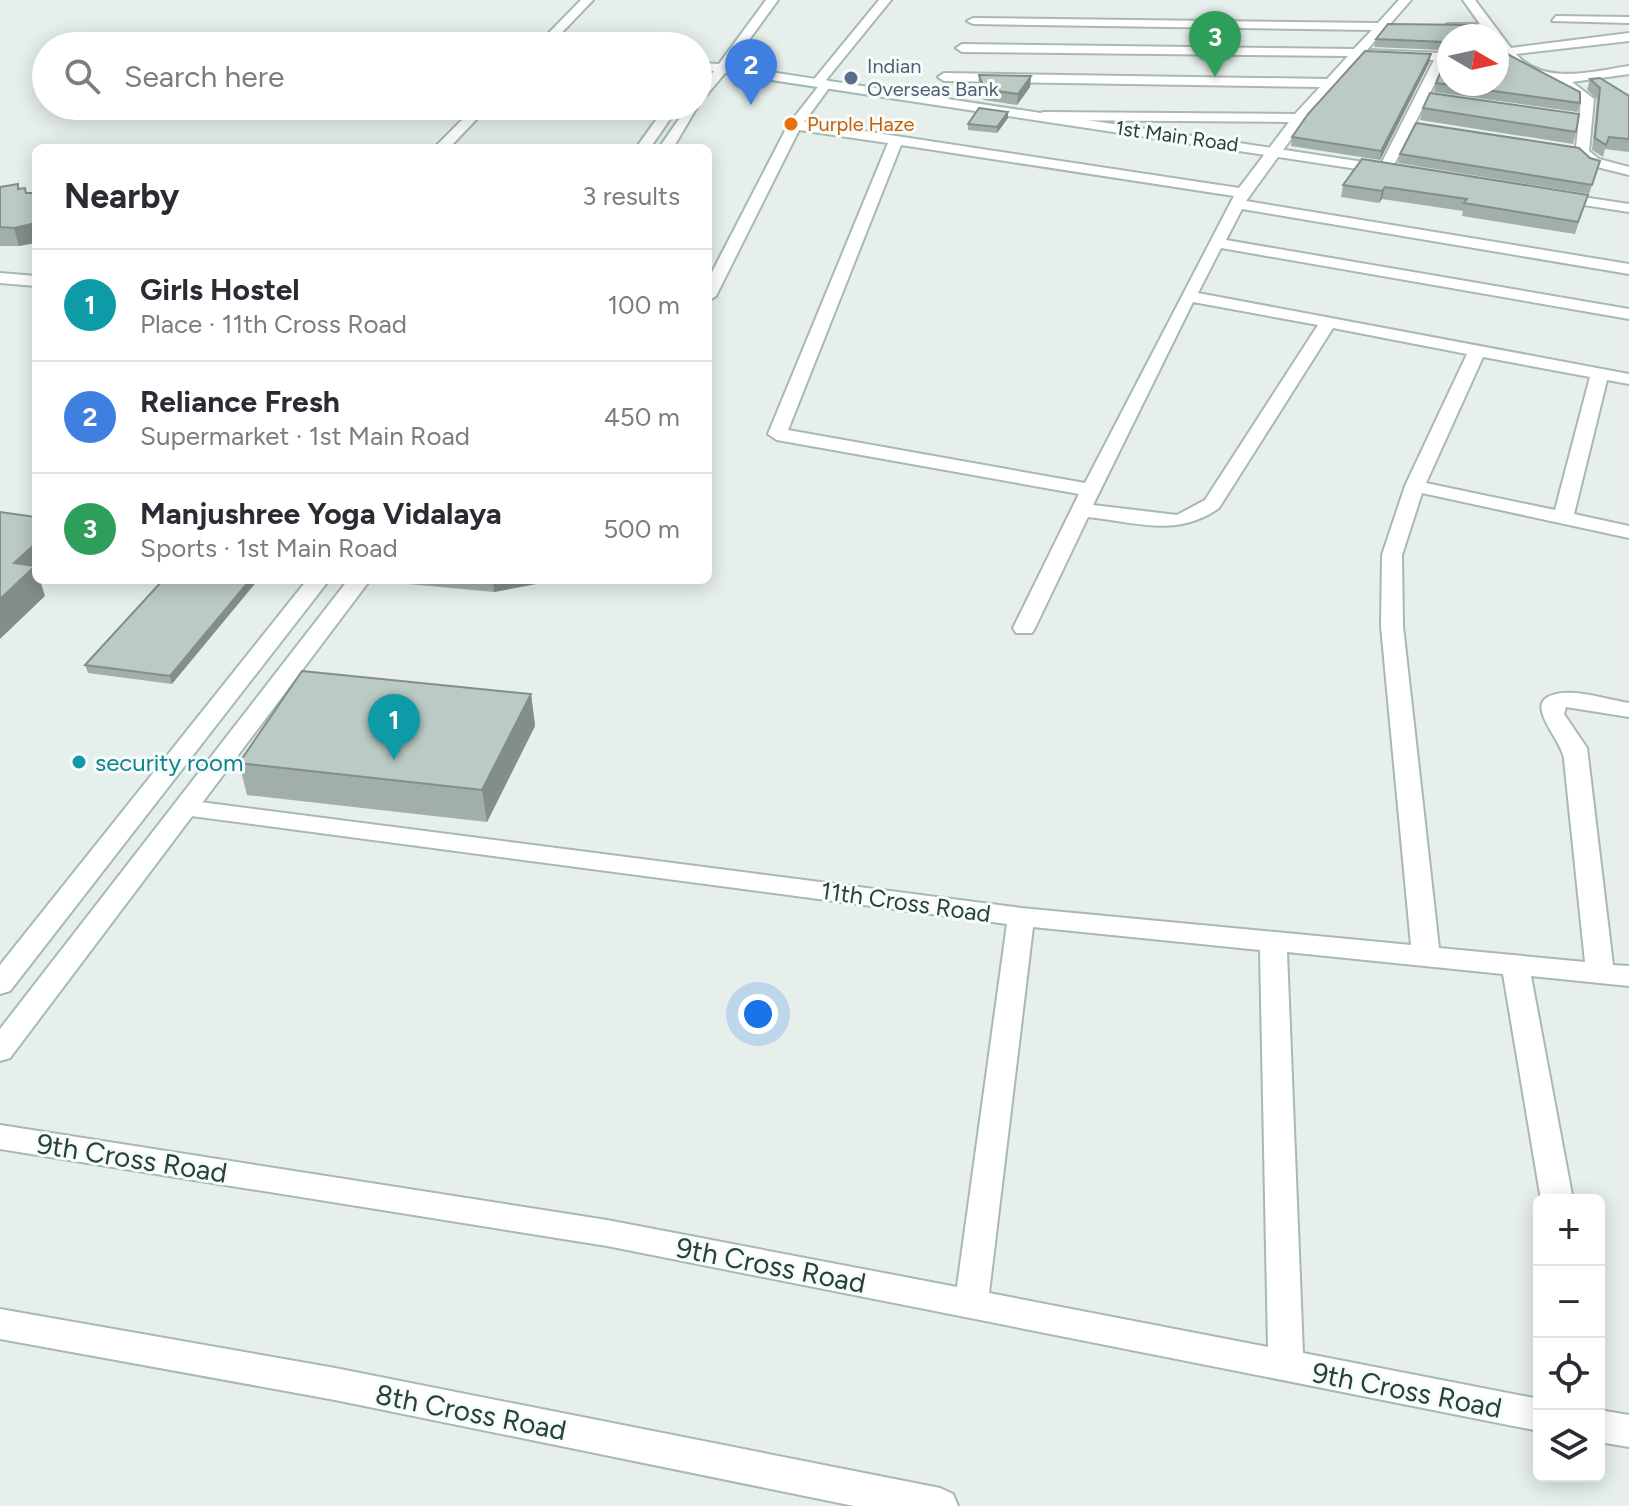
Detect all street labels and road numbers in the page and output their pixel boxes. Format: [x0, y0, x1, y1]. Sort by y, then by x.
street label: 1st Main Road [1114, 115, 1240, 157]
street label: 11th Cross Road [819, 876, 993, 928]
street label: 9th Cross Road [34, 1126, 230, 1190]
street label: 9th Cross Road [673, 1230, 869, 1300]
street label: 9th Cross Road [1309, 1355, 1505, 1425]
street label: 8th Cross Road [373, 1377, 569, 1447]

